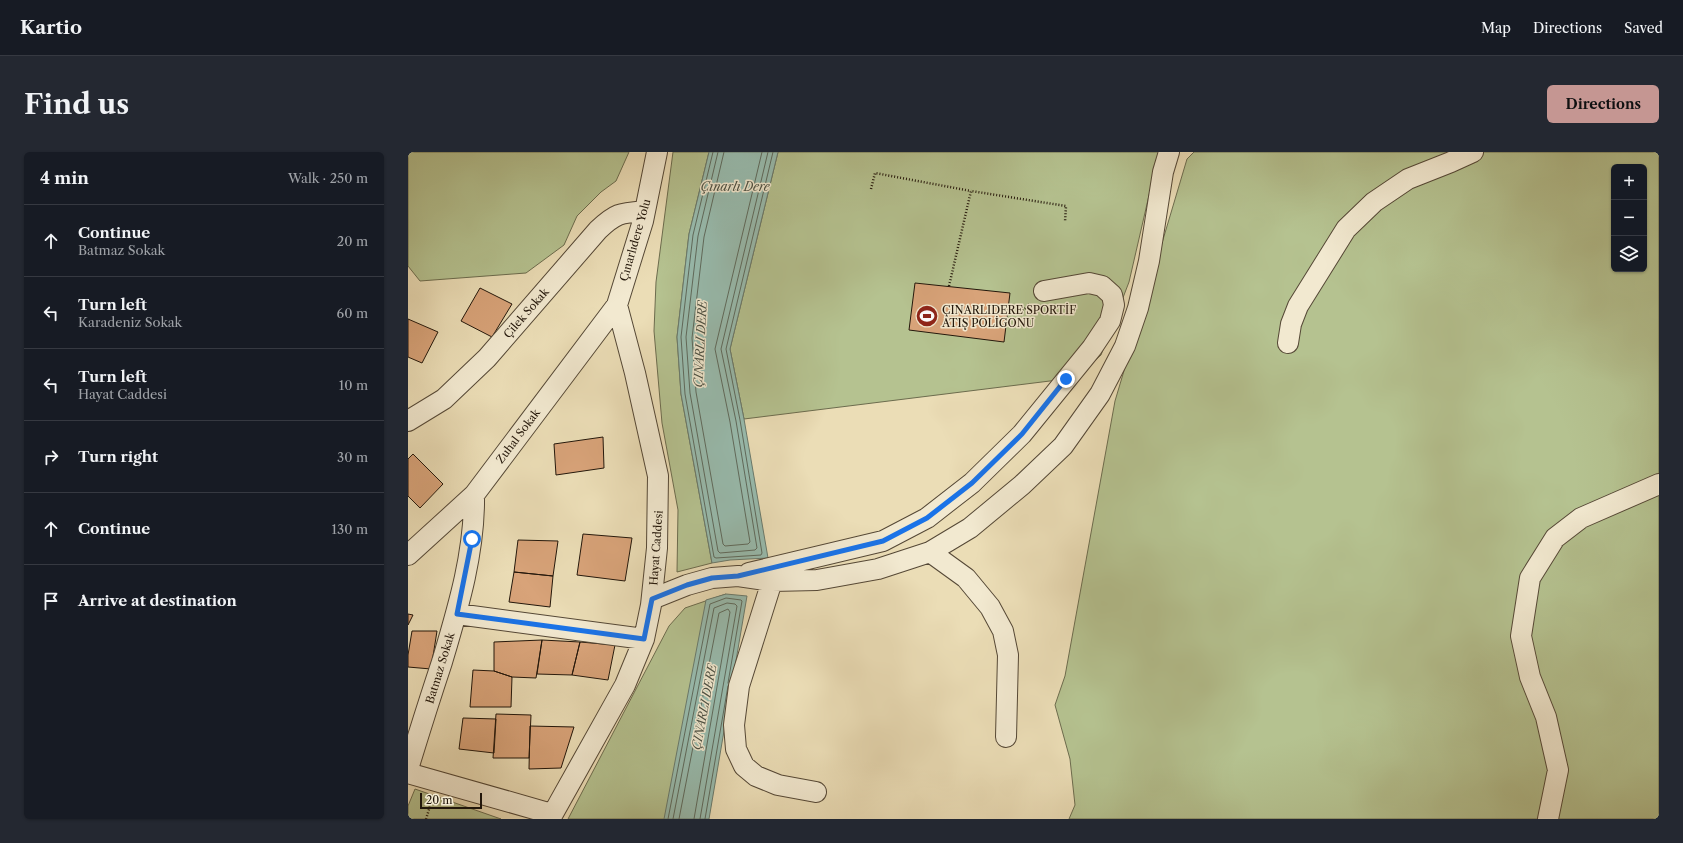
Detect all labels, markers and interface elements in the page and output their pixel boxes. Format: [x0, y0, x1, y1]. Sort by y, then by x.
text: Kartio [20, 16, 82, 39]
text: Map [1481, 19, 1511, 37]
text: Directions [1533, 19, 1602, 37]
text: Saved [1624, 19, 1663, 37]
button: Directions [1547, 85, 1659, 123]
text: Find us [24, 87, 129, 121]
map controls [1611, 164, 1647, 272]
button: + [1611, 164, 1647, 200]
text: 4 min [40, 168, 89, 188]
text: Walk · 250 m [288, 170, 368, 186]
water label: Çınarlı Dere [700, 179, 771, 194]
street label: Çınarlıdere Yolu [617, 197, 654, 283]
button: − [1611, 200, 1647, 236]
text: Continue [78, 223, 150, 242]
icon: ahead [40, 230, 62, 252]
text: 20 m [337, 233, 368, 249]
button: layers [1611, 236, 1647, 272]
text: Batmaz Sokak [78, 242, 165, 258]
street label: Çilek Sokak [500, 285, 552, 341]
text: Turn left [78, 295, 147, 314]
water label: ÇINARLI DERE [690, 300, 710, 388]
icon: left [40, 302, 62, 324]
place label: ÇINARLIDERE SPORTİF ATIŞ POLİGONU [941, 302, 1076, 330]
sports icon: ÇINARLIDERE SPORTİF ATIŞ POLİGONU [914, 303, 940, 329]
text: 60 m [337, 305, 368, 321]
text: Karadeniz Sokak [78, 314, 182, 330]
text: Turn left [78, 367, 147, 386]
route end [1057, 370, 1075, 388]
icon: left [40, 374, 62, 396]
text: 10 m [339, 377, 368, 393]
text: Hayat Caddesi [78, 386, 167, 402]
street label: Zuhal Sokak [493, 405, 543, 466]
icon: right [40, 446, 62, 468]
text: Turn right [78, 447, 158, 466]
text: 30 m [337, 449, 368, 465]
street label: Hayat Caddesi [646, 509, 666, 586]
icon: ahead [40, 518, 62, 540]
text: Continue [78, 519, 150, 538]
text: 130 m [332, 521, 368, 537]
route start [463, 530, 481, 548]
icon: arrive [40, 590, 62, 612]
text: Arrive at destination [78, 591, 237, 610]
street label: Batmaz Sokak [423, 630, 458, 705]
water label: ÇINARLI DERE [688, 662, 720, 751]
scale bar [420, 791, 482, 810]
text: 20 m [426, 793, 452, 807]

